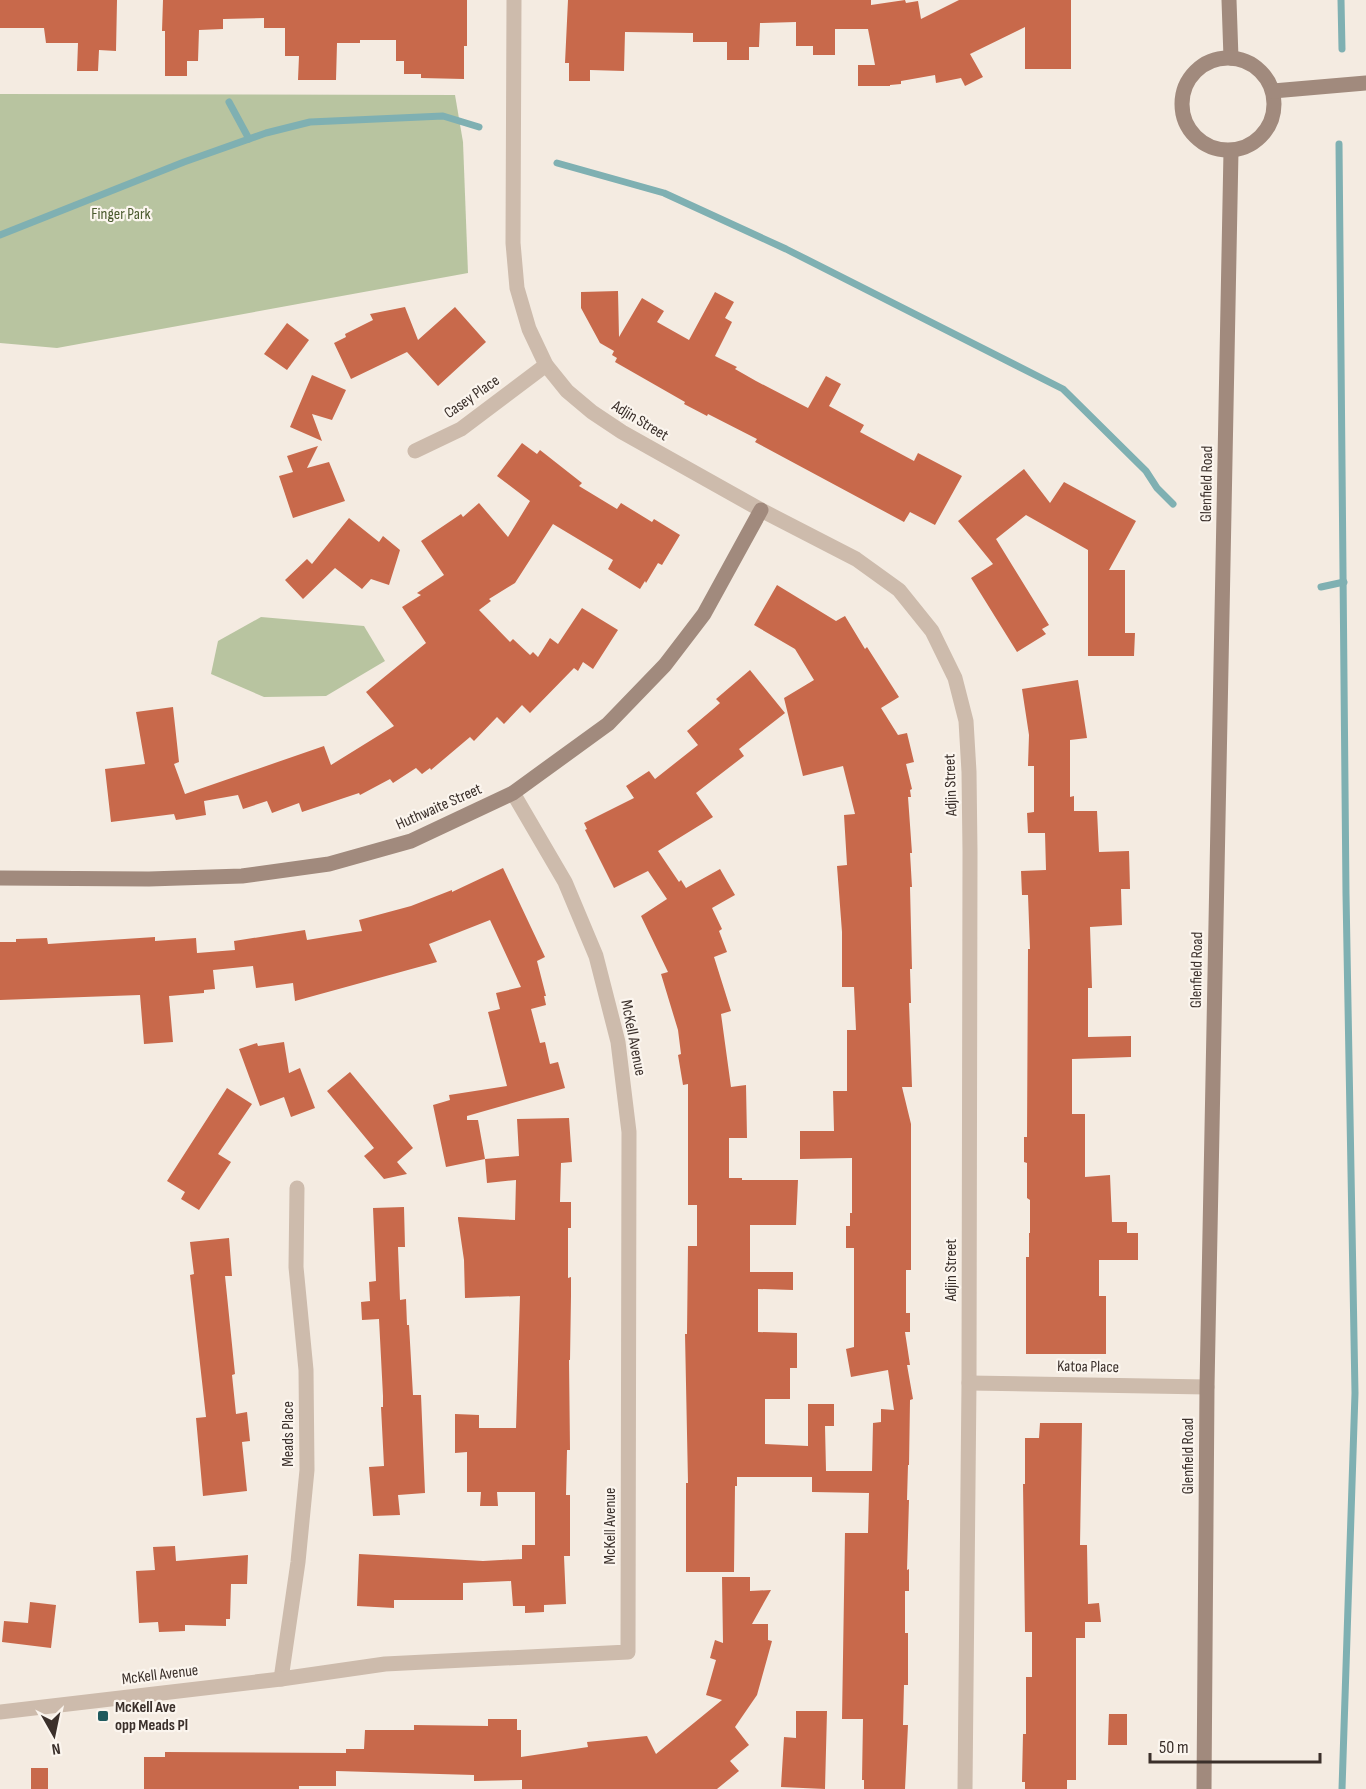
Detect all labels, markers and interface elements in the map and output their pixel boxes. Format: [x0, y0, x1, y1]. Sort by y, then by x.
park label: Finger Park [91, 205, 151, 224]
street label: Casey Place [441, 371, 503, 423]
street label: Adjin Street [608, 396, 672, 445]
street label: Glenfield Road [1197, 446, 1217, 522]
street label: Adjin Street [940, 753, 962, 817]
street label: Huthwaite Street [393, 780, 485, 834]
street label: Glenfield Road [1187, 932, 1207, 1008]
street label: McKell Avenue [616, 998, 650, 1078]
street label: Adjin Street [942, 1239, 961, 1302]
street label: Katoa Place [1057, 1357, 1119, 1377]
street label: Meads Place [279, 1401, 298, 1467]
street label: Glenfield Road [1179, 1418, 1198, 1494]
street label: McKell Avenue [601, 1488, 620, 1564]
street label: McKell Avenue [121, 1661, 199, 1689]
place label: McKell Ave opp Meads Pl [115, 1698, 188, 1735]
north arrow [24, 1705, 84, 1765]
marker: McKell Ave opp Meads Pl [96, 1709, 110, 1723]
scale bar [1150, 1726, 1320, 1764]
text: 50 m [1159, 1737, 1189, 1758]
text: N [50, 1738, 62, 1758]

